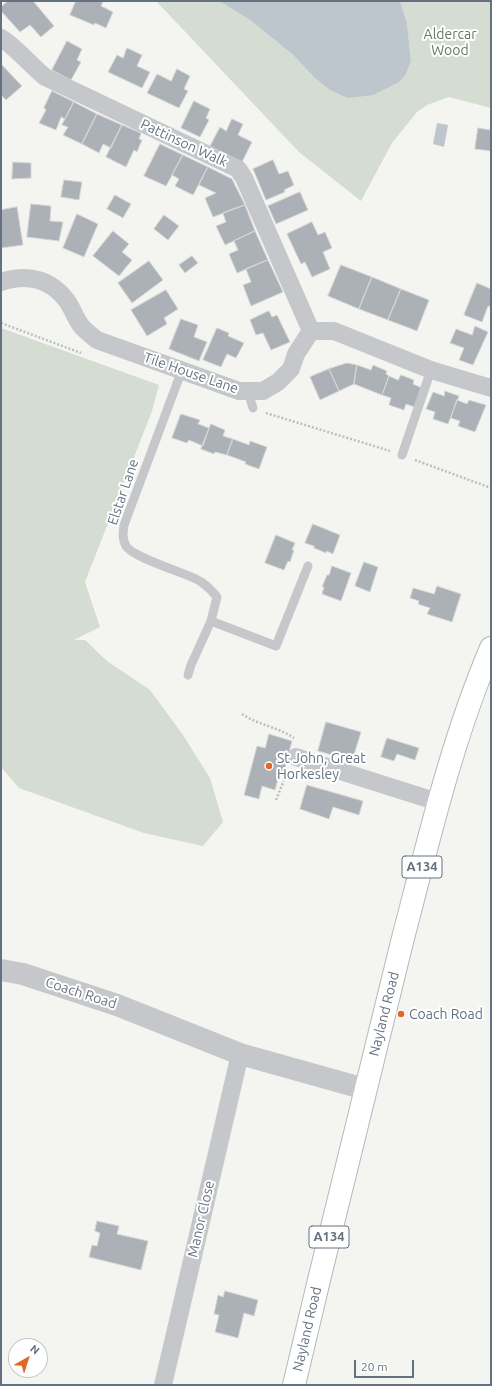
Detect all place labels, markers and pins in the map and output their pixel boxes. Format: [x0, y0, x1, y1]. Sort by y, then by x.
place label: St John, Great Horkesley [277, 750, 366, 782]
marker: St John, Great Horkesley [264, 761, 274, 771]
place label: Coach Road [409, 1006, 483, 1022]
marker: Coach Road [396, 1009, 406, 1019]

